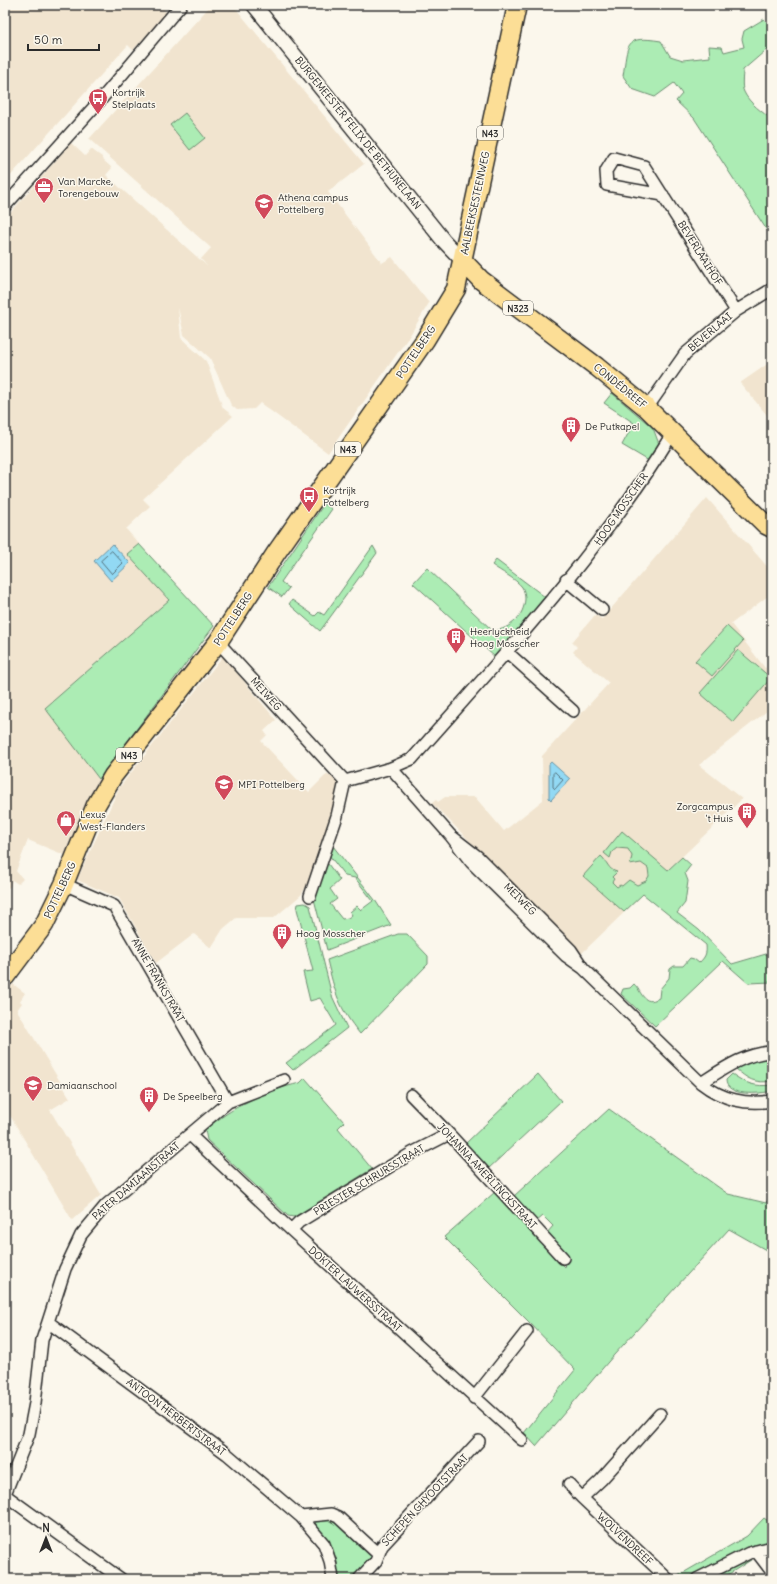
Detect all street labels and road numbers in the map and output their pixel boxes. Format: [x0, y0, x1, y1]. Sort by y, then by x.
street label: BURGEMEESTER FELIX DE BETHUNELAAN [292, 54, 424, 212]
road number: N43 [477, 126, 503, 140]
street label: AALBEEKSESTEENWEG [458, 150, 492, 256]
street label: BEVERLAAIHOF [675, 218, 725, 288]
road number: N323 [503, 301, 533, 315]
street label: BEVERLAAI [685, 310, 735, 354]
street label: POTTELBERG [393, 323, 439, 381]
street label: CONDÉDREEF [591, 361, 650, 412]
road number: N43 [335, 442, 361, 456]
street label: HOOG MOSSCHER [591, 470, 651, 548]
street label: POTTELBERG [211, 590, 255, 648]
street label: MEIWEG [248, 675, 284, 713]
road number: N43 [116, 748, 142, 762]
street label: POTTELBERG [41, 860, 79, 920]
street label: MEIWEG [501, 880, 539, 918]
street label: ANNE FRANKSTRAAT [129, 936, 187, 1024]
street label: JOHANNA AMERLINCKSTRAAT [434, 1120, 540, 1232]
street label: PATER DAMIAANSTRAAT [89, 1139, 183, 1223]
street label: PRIESTER SCHRURSSTRAAT [311, 1142, 427, 1218]
street label: DOKTER LAUWERSSTRAAT [306, 1244, 404, 1334]
street label: ANTOON HERBERTSTRAAT [124, 1375, 228, 1459]
street label: SCHEPEN GHYOOTSTRAAT [379, 1451, 471, 1549]
street label: WOLVENDREEF [595, 1510, 656, 1568]

